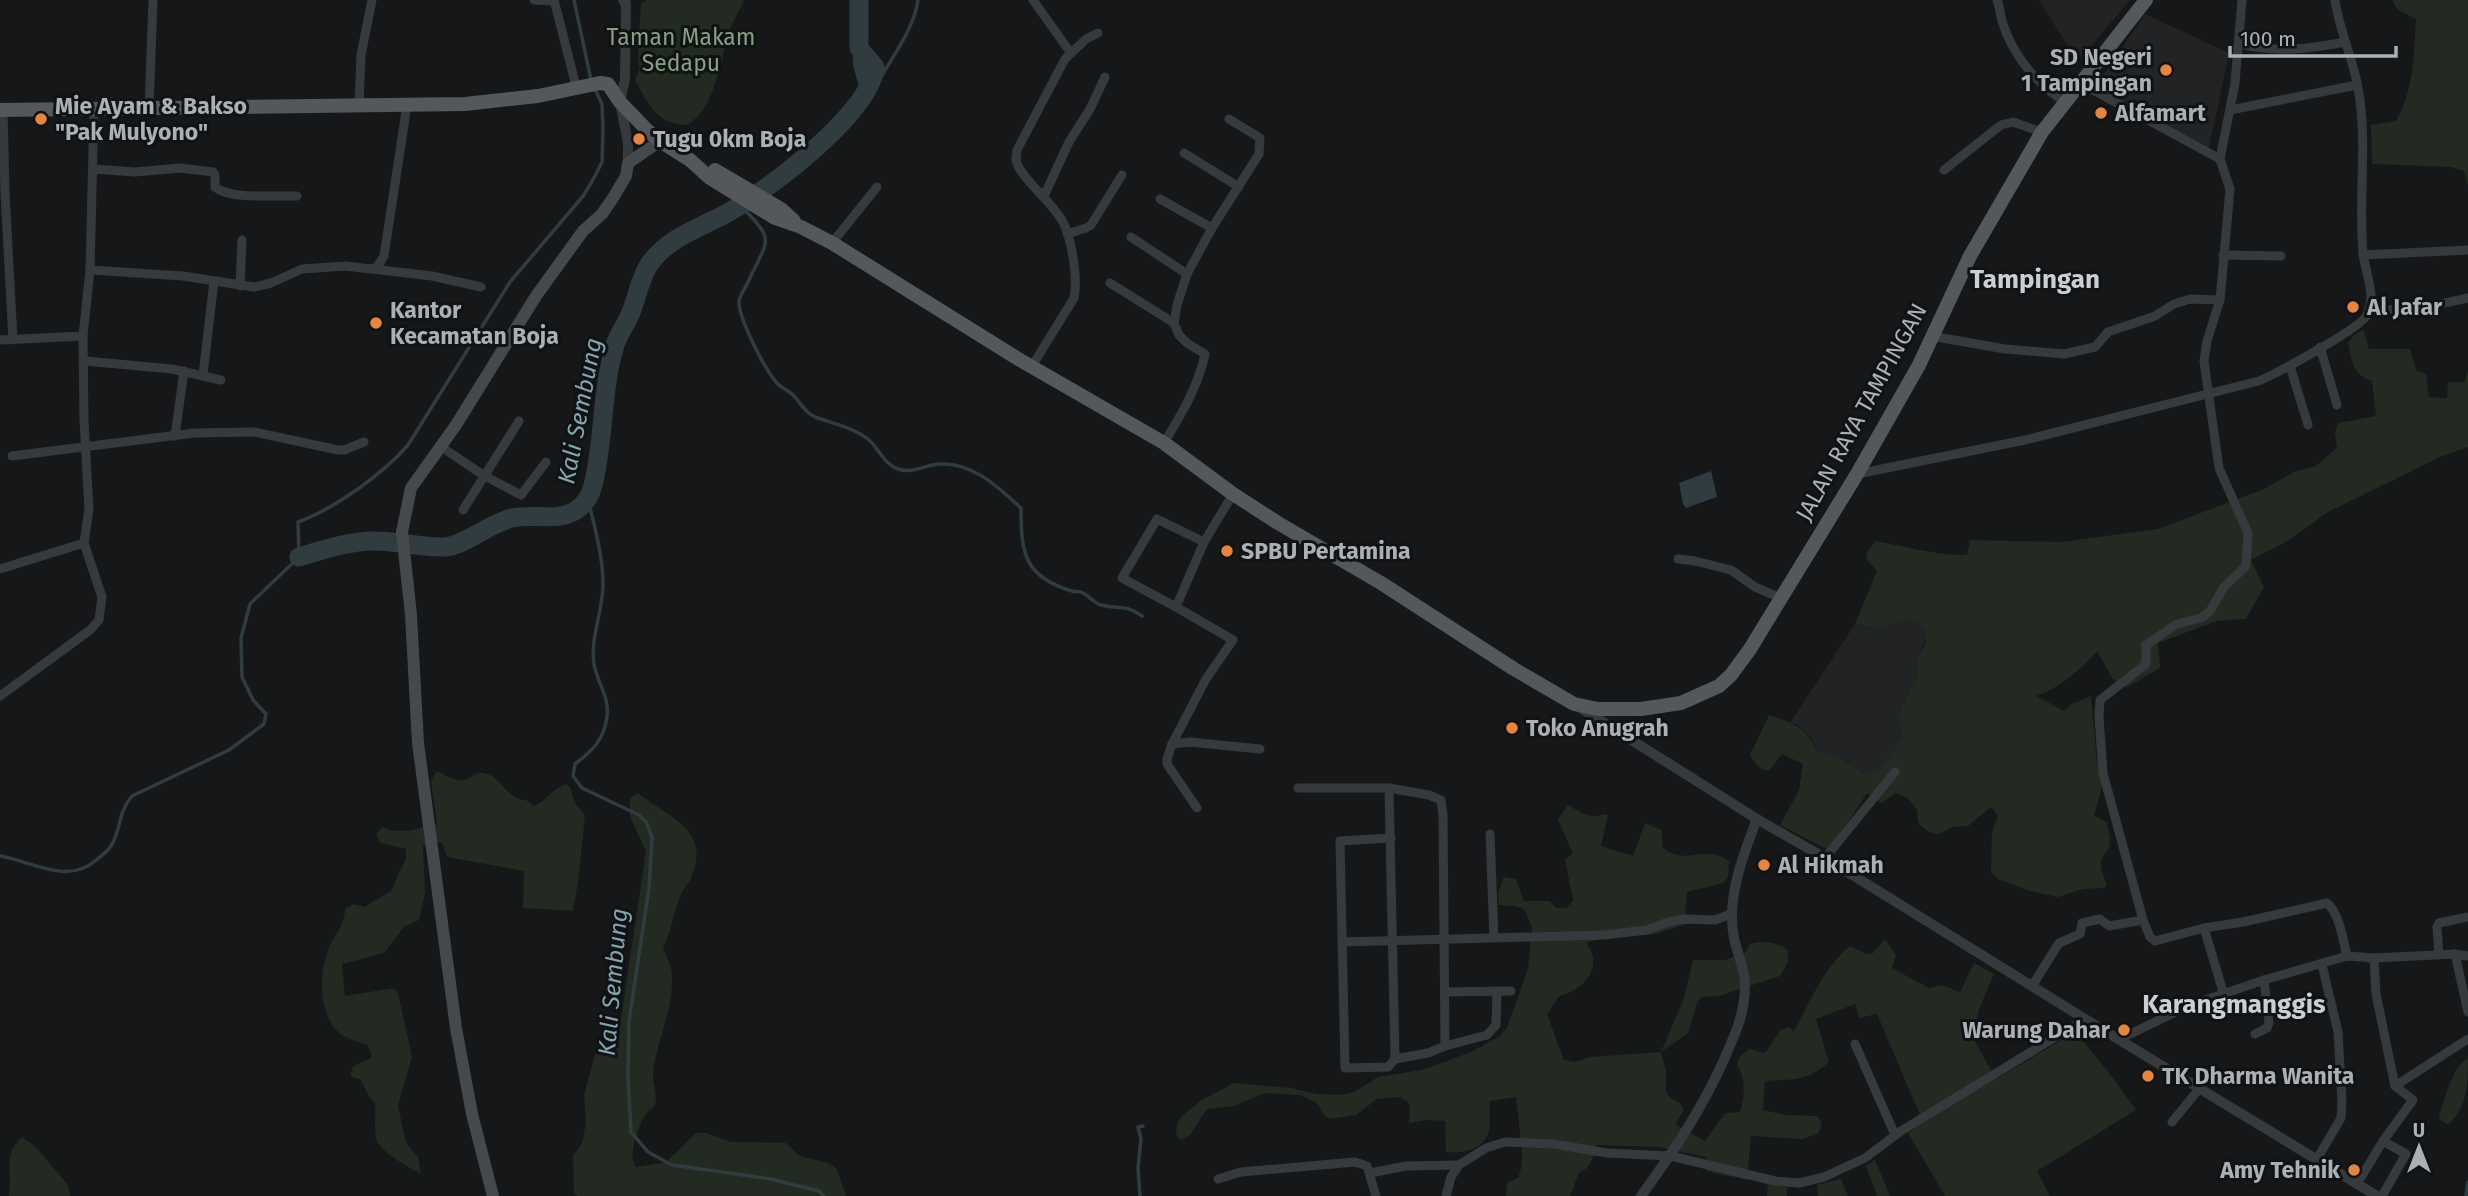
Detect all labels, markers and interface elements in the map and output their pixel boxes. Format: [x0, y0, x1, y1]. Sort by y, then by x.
scale bar [2230, 14, 2396, 58]
park label: Taman Makam Sedapu [606, 23, 756, 77]
text: 100 m [2240, 26, 2296, 52]
place label: SD Negeri 1 Tampingan [2021, 43, 2152, 97]
marker: SD Negeri 1 Tampingan [2158, 62, 2174, 78]
place label: Mie Ayam & Bakso "Pak Mulyono" [55, 92, 247, 146]
place label: Alfamart [2114, 99, 2207, 127]
marker: Alfamart [2093, 105, 2109, 121]
marker: Mie Ayam & Bakso "Pak Mulyono" [33, 111, 49, 127]
place label: Tugu 0km Boja [653, 125, 806, 153]
marker: Tugu 0km Boja [631, 131, 647, 147]
district label: Tampingan [1970, 264, 2100, 295]
place label: Al Jafar [2366, 293, 2443, 321]
place label: Kantor Kecamatan Boja [390, 296, 559, 350]
street label: JALAN RAYA TAMPINGAN [1789, 298, 1933, 526]
marker: Al Jafar [2345, 299, 2361, 315]
marker: Kantor Kecamatan Boja [368, 315, 384, 331]
water label: Kali Sembung [552, 335, 608, 487]
place label: SPBU Pertamina [1241, 537, 1411, 565]
marker: SPBU Pertamina [1219, 543, 1235, 559]
place label: Toko Anugrah [1526, 714, 1669, 742]
marker: Toko Anugrah [1504, 720, 1520, 736]
place label: Al Hikmah [1777, 851, 1884, 879]
marker: Al Hikmah [1756, 857, 1772, 873]
water label: Kali Sembung [593, 907, 633, 1057]
district label: Karangmanggis [2142, 989, 2326, 1020]
place label: Warung Dahar [1962, 1016, 2111, 1044]
marker: Warung Dahar [2116, 1022, 2132, 1038]
place label: TK Dharma Wanita [2162, 1062, 2354, 1090]
marker: TK Dharma Wanita [2140, 1068, 2156, 1084]
north arrow [2384, 1112, 2454, 1182]
text: U [2413, 1119, 2425, 1142]
place label: Amy Tehnik [2219, 1156, 2340, 1184]
marker: Amy Tehnik [2346, 1162, 2362, 1178]

